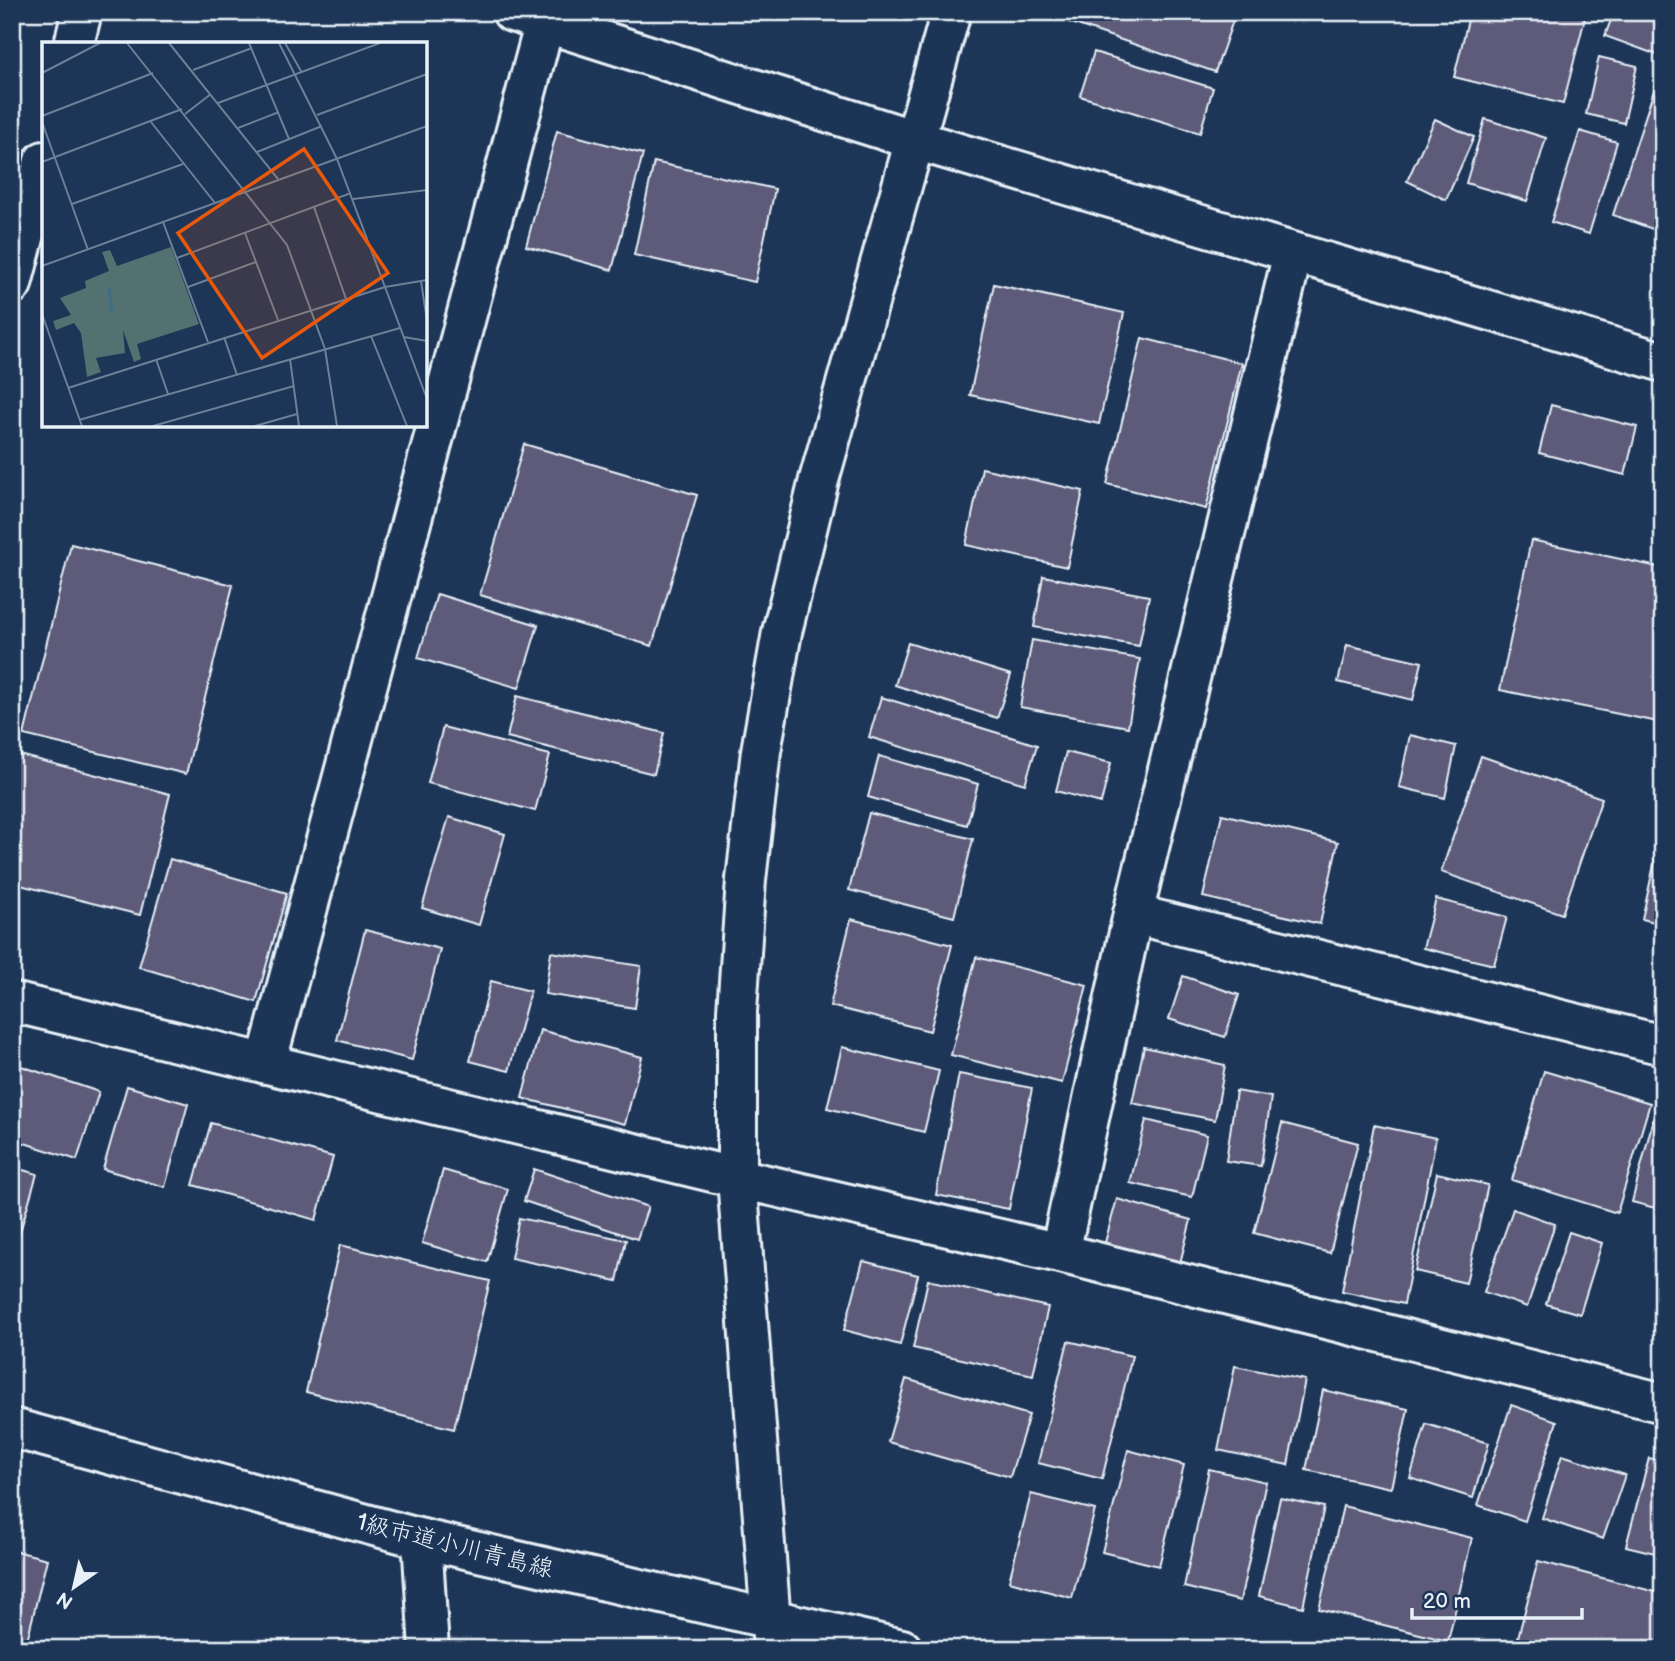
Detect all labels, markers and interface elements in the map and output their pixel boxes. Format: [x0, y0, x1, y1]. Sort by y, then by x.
inset map [42, 42, 427, 427]
street label: 1級市道小川青島線 [354, 1507, 556, 1584]
north arrow [38, 1552, 108, 1622]
scale bar [1412, 1577, 1582, 1621]
text: N [53, 1586, 78, 1613]
text: 20 m [1423, 1589, 1471, 1614]

